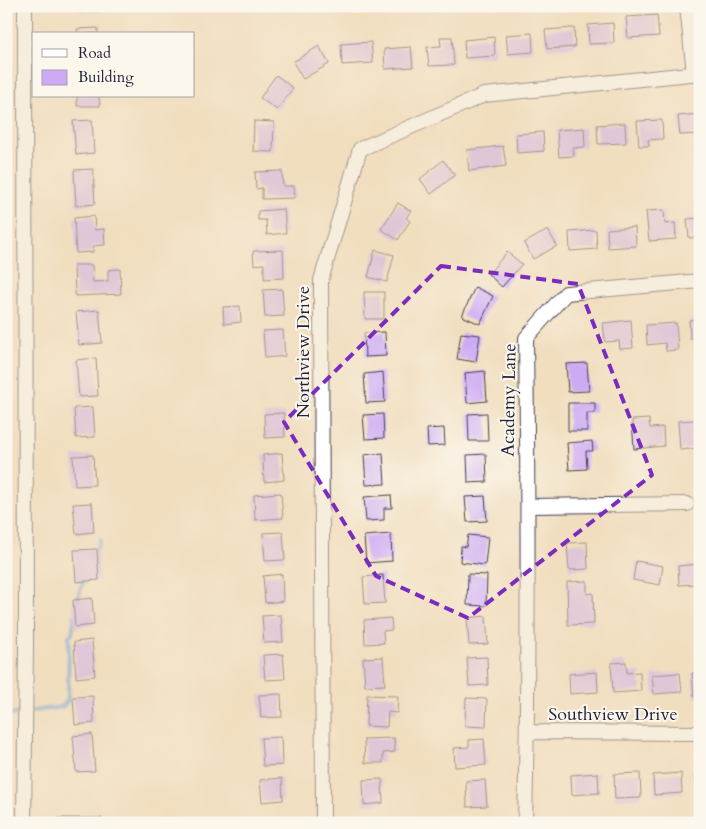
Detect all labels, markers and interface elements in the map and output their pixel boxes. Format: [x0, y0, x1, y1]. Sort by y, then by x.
legend [32, 32, 195, 98]
text: Road [78, 43, 111, 63]
text: Building [78, 67, 134, 87]
street label: Northview Drive [291, 286, 316, 418]
street label: Academy Lane [496, 343, 522, 457]
street label: Southview Drive [548, 702, 678, 727]

